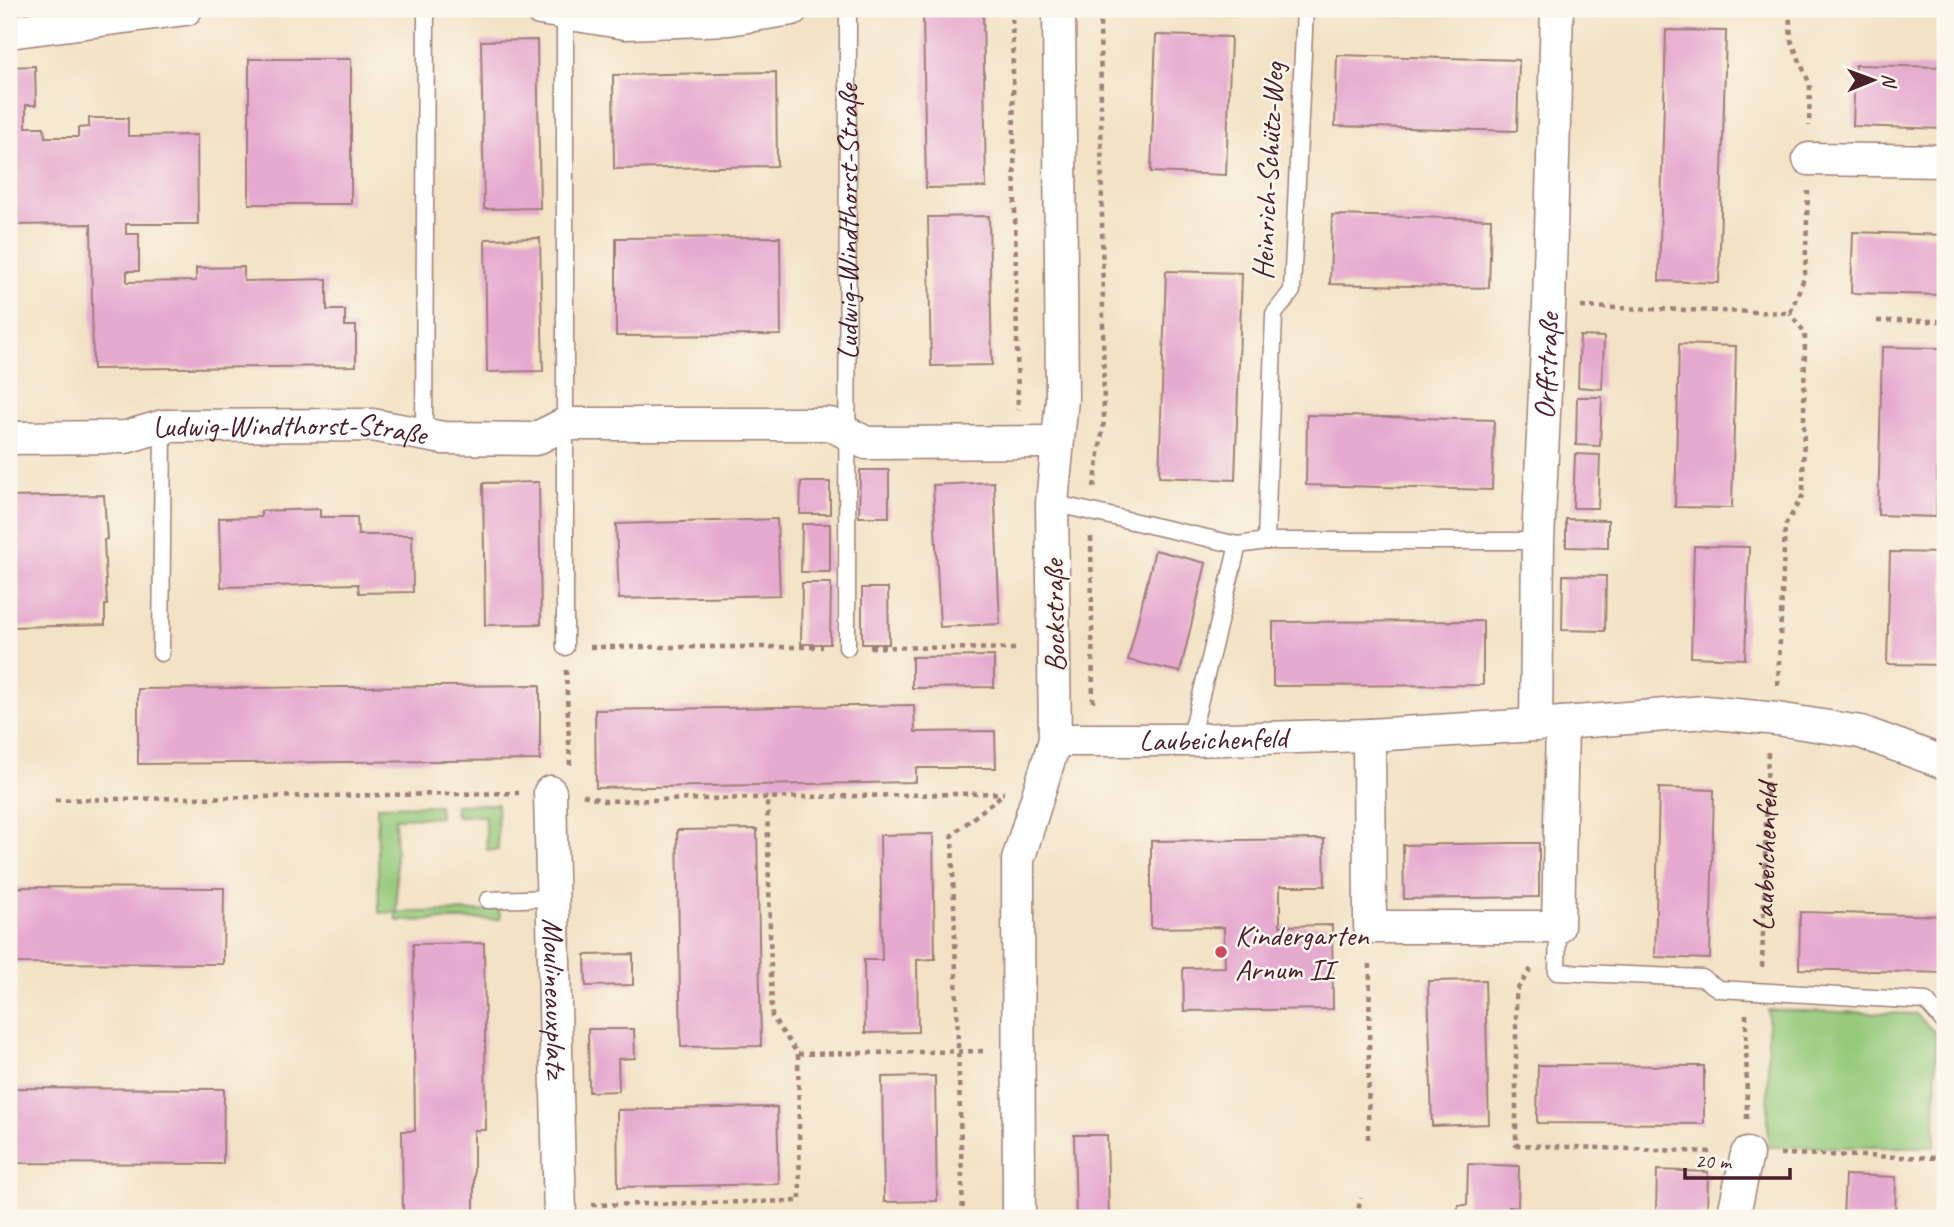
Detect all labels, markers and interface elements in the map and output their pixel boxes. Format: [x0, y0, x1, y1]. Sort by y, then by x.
north arrow [1839, 46, 1909, 116]
street label: Heinrich-Schütz-Weg [1243, 60, 1293, 281]
text: N [1877, 74, 1901, 89]
street label: Ludwig-Windthorst-Straße [828, 82, 867, 360]
street label: Orffstraße [1525, 310, 1568, 420]
street label: Ludwig-Windthorst-Straße [147, 406, 432, 454]
street label: Bockstraße [1034, 557, 1074, 673]
street label: Laubeichenfeld [1139, 718, 1292, 759]
street label: Laubeichenfeld [1744, 778, 1786, 932]
place label: Kindergarten Arnum II [1235, 916, 1370, 988]
street label: Moulineauxplatz [534, 918, 576, 1082]
marker: Kindergarten Arnum II [1213, 944, 1229, 960]
scale bar [1685, 1136, 1790, 1180]
text: 20 m [1695, 1148, 1733, 1174]

